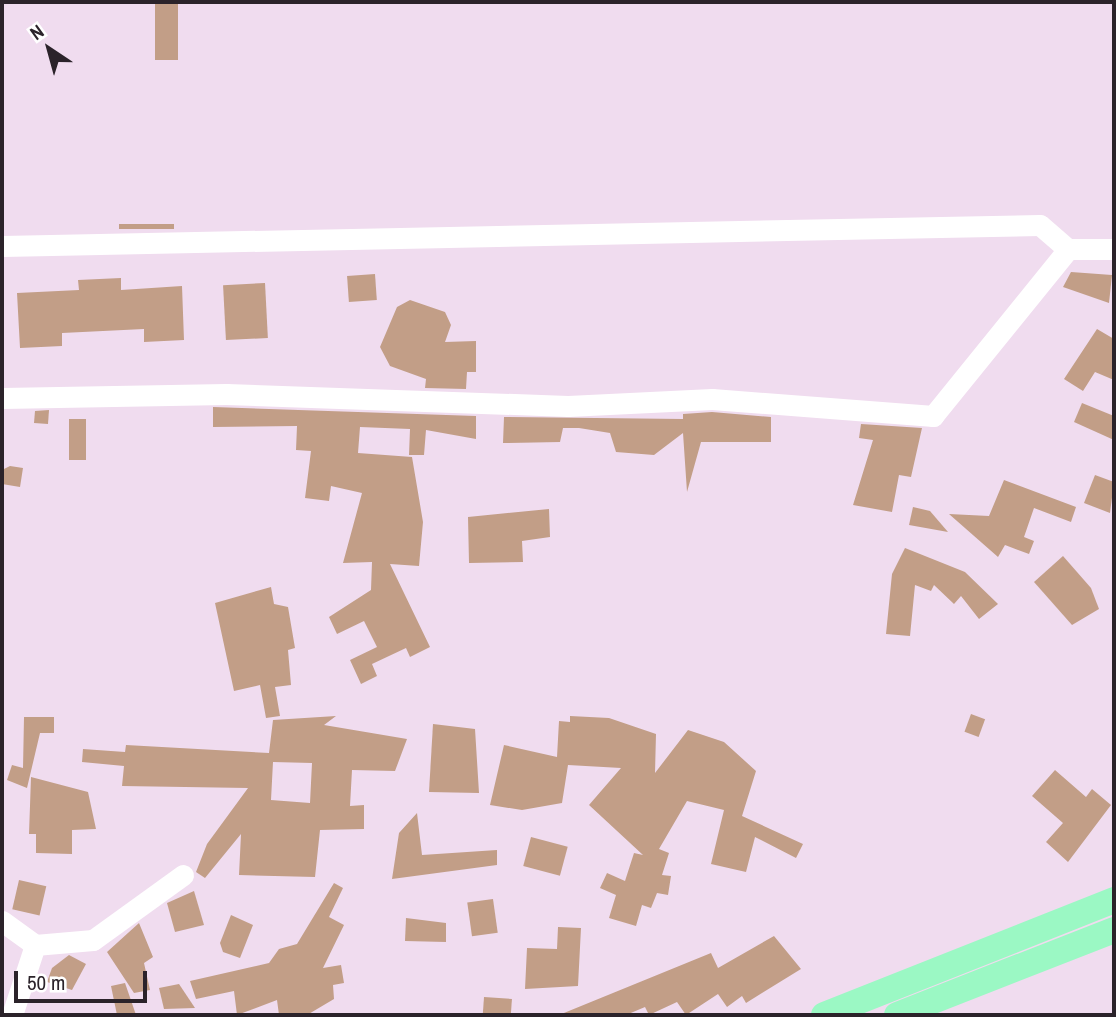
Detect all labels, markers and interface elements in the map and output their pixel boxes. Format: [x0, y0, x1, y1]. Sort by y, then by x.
north arrow [14, 14, 84, 84]
text: N [24, 18, 49, 46]
scale bar [18, 958, 150, 1002]
text: 50 m [27, 968, 65, 997]

